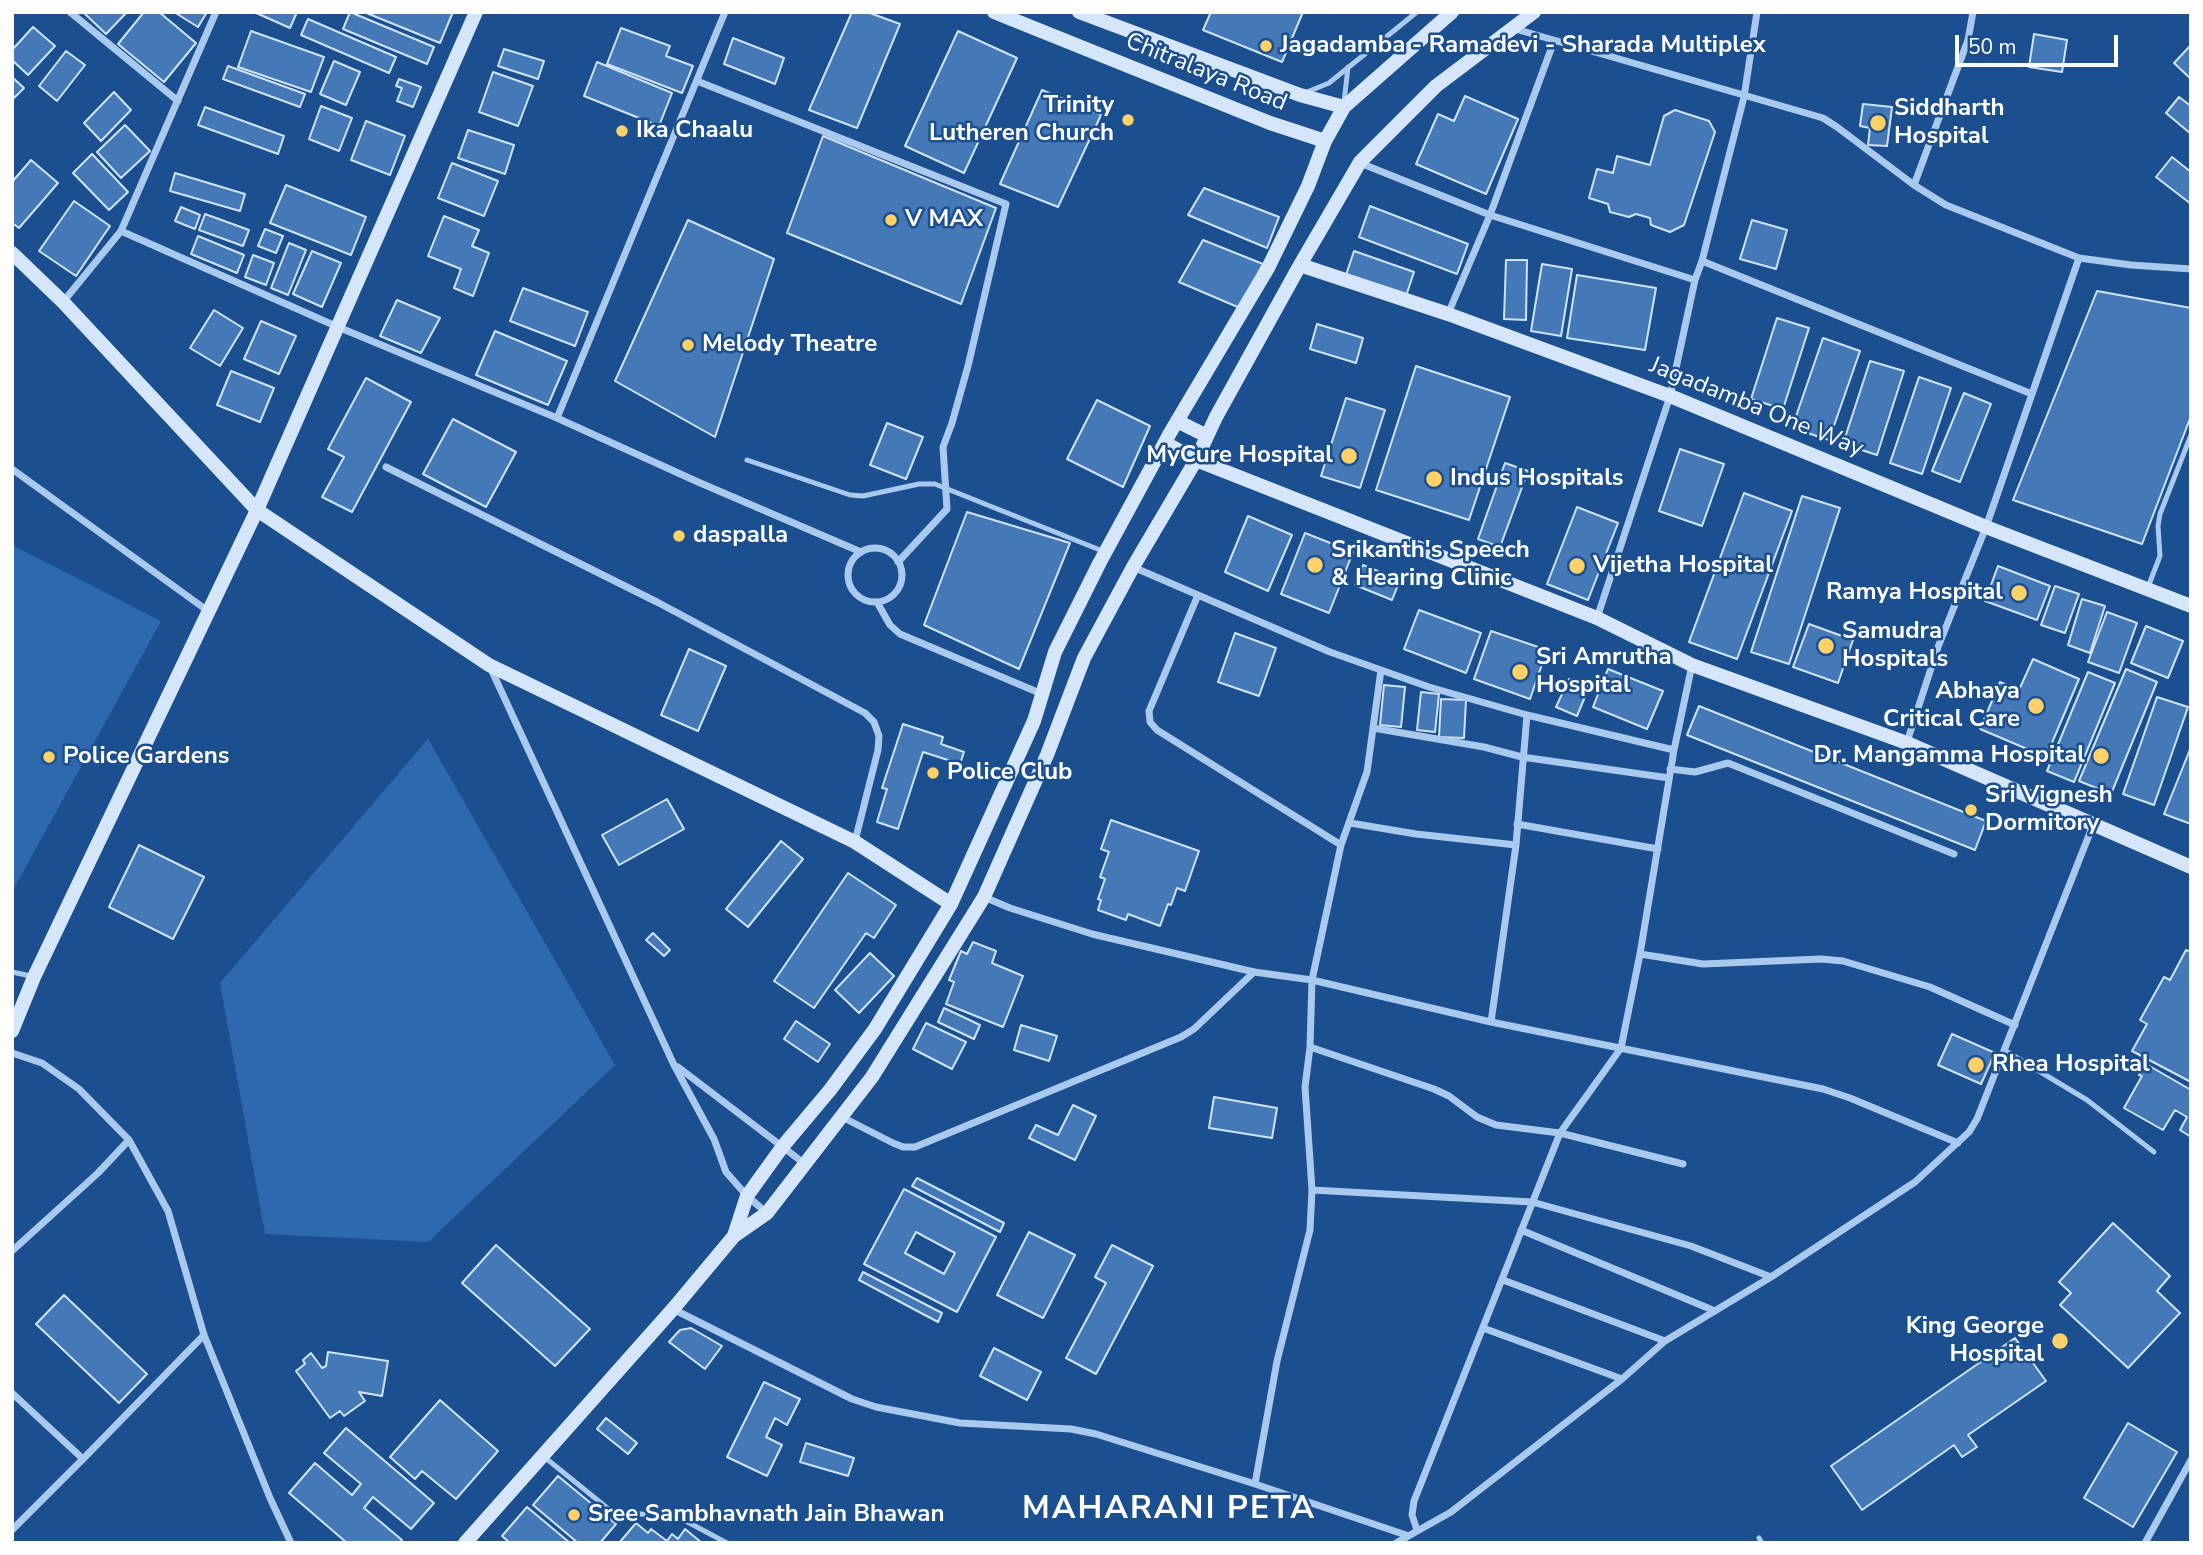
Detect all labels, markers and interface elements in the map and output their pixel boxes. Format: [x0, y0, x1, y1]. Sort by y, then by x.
scale bar [1958, 21, 2121, 65]
street label: Chitralaya Road [1121, 28, 1291, 118]
place label: Jagadamba - Ramadevi - Sharada Multiplex [1280, 32, 1766, 60]
text: 50 m [1968, 33, 2017, 61]
marker: Jagadamba - Ramadevi - Sharada Multiplex [1258, 38, 1274, 54]
place label: Trinity Lutheren Church [929, 92, 1114, 148]
place label: Siddharth Hospital [1894, 95, 2005, 151]
marker: Trinity Lutheren Church [1120, 112, 1136, 128]
marker: Siddharth Hospital [1868, 113, 1888, 133]
place label: Ika Chaalu [636, 117, 753, 145]
marker: Ika Chaalu [614, 123, 630, 139]
place label: V MAX [905, 206, 983, 234]
marker: V MAX [883, 212, 899, 228]
place label: Melody Theatre [702, 331, 877, 359]
marker: Melody Theatre [680, 337, 696, 353]
street label: Jagadamba One Way [1645, 352, 1867, 464]
place label: MyCure Hospital [1146, 442, 1333, 470]
marker: MyCure Hospital [1339, 446, 1359, 466]
place label: Indus Hospitals [1450, 465, 1623, 493]
marker: Indus Hospitals [1424, 469, 1444, 489]
place label: daspalla [693, 522, 788, 550]
marker: daspalla [671, 528, 687, 544]
place label: Srikanth's Speech & Hearing Clinic [1331, 537, 1530, 593]
place label: Vijetha Hospital [1593, 552, 1773, 580]
marker: Srikanth's Speech & Hearing Clinic [1305, 555, 1325, 575]
marker: Vijetha Hospital [1567, 556, 1587, 576]
place label: Ramya Hospital [1826, 579, 2003, 607]
marker: Ramya Hospital [2009, 583, 2029, 603]
place label: Samudra Hospitals [1842, 618, 1948, 674]
marker: Samudra Hospitals [1816, 636, 1836, 656]
place label: Sri Amrutha Hospital [1536, 644, 1672, 700]
marker: Sri Amrutha Hospital [1510, 662, 1530, 682]
place label: Abhaya Critical Care [1883, 678, 2020, 734]
marker: Abhaya Critical Care [2026, 696, 2046, 716]
place label: Dr. Mangamma Hospital [1813, 742, 2085, 770]
place label: Police Gardens [63, 743, 229, 771]
marker: Dr. Mangamma Hospital [2091, 746, 2111, 766]
marker: Police Gardens [41, 749, 57, 765]
place label: Police Club [947, 759, 1072, 787]
marker: Police Club [925, 765, 941, 781]
place label: Sri Vignesh Dormitory [1985, 782, 2113, 838]
marker: Sri Vignesh Dormitory [1963, 802, 1979, 818]
place label: Rhea Hospital [1992, 1051, 2150, 1079]
marker: Rhea Hospital [1966, 1055, 1986, 1075]
place label: King George Hospital [1906, 1313, 2044, 1369]
marker: King George Hospital [2050, 1331, 2070, 1351]
district label: MAHARANI PETA [1024, 1491, 1314, 1529]
place label: Sree Sambhavnath Jain Bhawan [588, 1501, 944, 1529]
marker: Sree Sambhavnath Jain Bhawan [566, 1507, 582, 1523]

